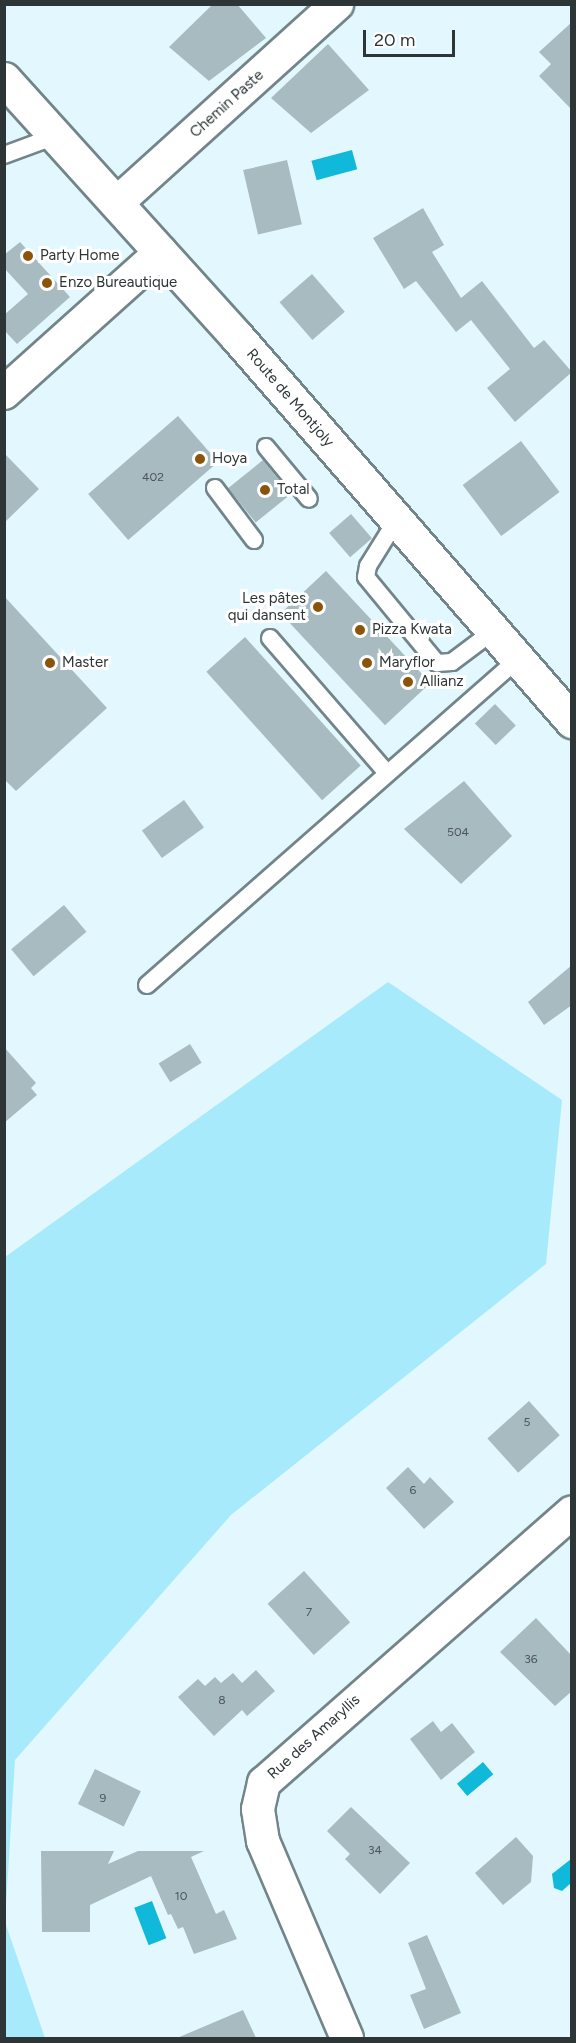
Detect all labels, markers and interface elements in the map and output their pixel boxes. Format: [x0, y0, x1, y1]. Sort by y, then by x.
scale bar [366, 18, 458, 56]
text: 20 m [374, 29, 415, 51]
street label: Chemin Paste [187, 66, 267, 142]
place label: Party Home [40, 247, 119, 265]
marker: Party Home [21, 249, 35, 263]
place label: Enzo Bureautique [59, 274, 177, 292]
marker: Enzo Bureautique [40, 276, 54, 290]
street label: Route de Montjoly [243, 345, 337, 451]
place label: Hoya [212, 450, 247, 468]
marker: Hoya [193, 452, 207, 466]
house number: 402 [142, 471, 164, 485]
place label: Total [277, 481, 310, 499]
marker: Total [258, 483, 272, 497]
place label: Les pâtes qui dansent [228, 589, 306, 624]
marker: Les pâtes qui dansent [311, 600, 325, 614]
place label: Pizza Kwata [372, 621, 452, 639]
marker: Pizza Kwata [353, 623, 367, 637]
place label: Master [62, 654, 108, 672]
place label: Maryflor [379, 654, 435, 672]
marker: Master [43, 656, 57, 670]
marker: Maryflor [360, 656, 374, 670]
place label: Allianz [420, 673, 464, 691]
marker: Allianz [401, 675, 415, 689]
house number: 504 [447, 826, 469, 840]
house number: 5 [524, 1416, 530, 1430]
house number: 6 [410, 1484, 416, 1498]
house number: 7 [306, 1606, 312, 1620]
house number: 36 [524, 1653, 538, 1667]
street label: Rue des Amaryllis [264, 1691, 364, 1783]
house number: 8 [218, 1694, 226, 1708]
house number: 9 [100, 1792, 106, 1806]
house number: 34 [368, 1844, 382, 1858]
house number: 10 [175, 1890, 187, 1904]

